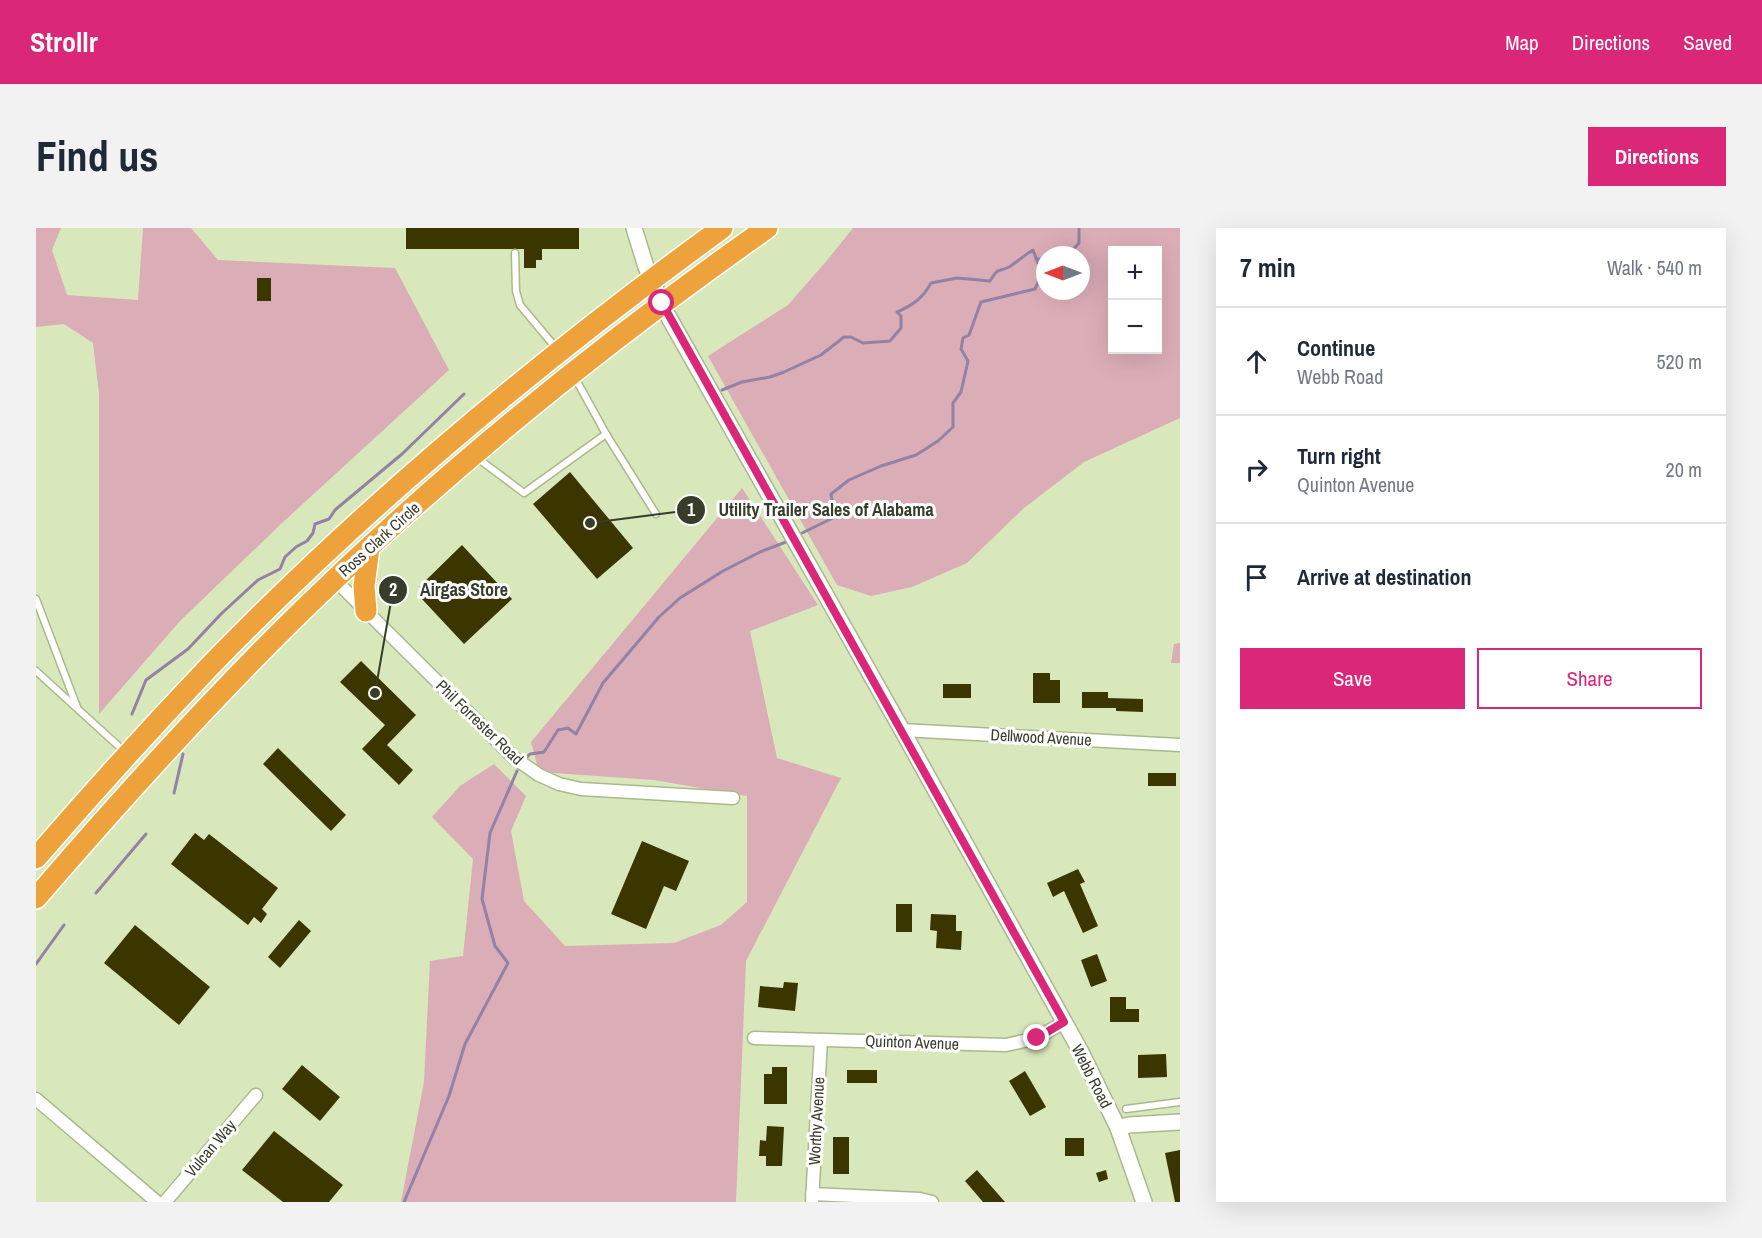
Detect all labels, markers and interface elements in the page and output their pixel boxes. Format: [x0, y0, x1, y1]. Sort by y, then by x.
text: Strollr [30, 23, 98, 61]
text: Map [1505, 28, 1539, 57]
text: Directions [1572, 28, 1650, 57]
text: Saved [1683, 28, 1732, 57]
button: Directions [1588, 127, 1726, 186]
text: Find us [36, 128, 158, 184]
north arrow [1036, 246, 1090, 300]
map controls [1108, 246, 1162, 354]
button: + [1108, 246, 1162, 300]
text: 7 min [1240, 250, 1296, 285]
text: Walk · 540 m [1607, 254, 1702, 281]
route start [648, 289, 674, 315]
button: − [1108, 300, 1162, 354]
text: Continue [1297, 333, 1375, 363]
icon: ahead [1240, 345, 1273, 378]
text: 520 m [1656, 348, 1702, 375]
text: Webb Road [1297, 363, 1383, 390]
text: Turn right [1297, 441, 1381, 471]
icon: right [1240, 453, 1273, 486]
text: 20 m [1666, 456, 1702, 483]
text: Quinton Avenue [1297, 471, 1414, 498]
callout: Utility Trailer Sales of Alabama [676, 492, 946, 528]
street label: Ross Clark Circle [334, 497, 424, 581]
text: 1 [687, 497, 696, 522]
text: Utility Trailer Sales of Alabama [718, 497, 934, 522]
icon: arrive [1240, 561, 1273, 594]
text: Arrive at destination [1297, 562, 1471, 592]
callout: Airgas Store [378, 572, 520, 608]
text: 2 [389, 577, 397, 602]
text: Airgas Store [420, 577, 508, 602]
button: Save [1240, 648, 1465, 709]
button: Share [1477, 648, 1702, 709]
street label: Phil Forrester Road [431, 675, 529, 769]
street label: Dellwood Avenue [990, 723, 1092, 751]
route end [1023, 1024, 1049, 1050]
street label: Quinton Avenue [865, 1029, 959, 1055]
street label: Webb Road [1067, 1040, 1117, 1112]
street label: Worthy Avenue [803, 1076, 829, 1166]
street label: Vulcan Way [179, 1114, 241, 1182]

